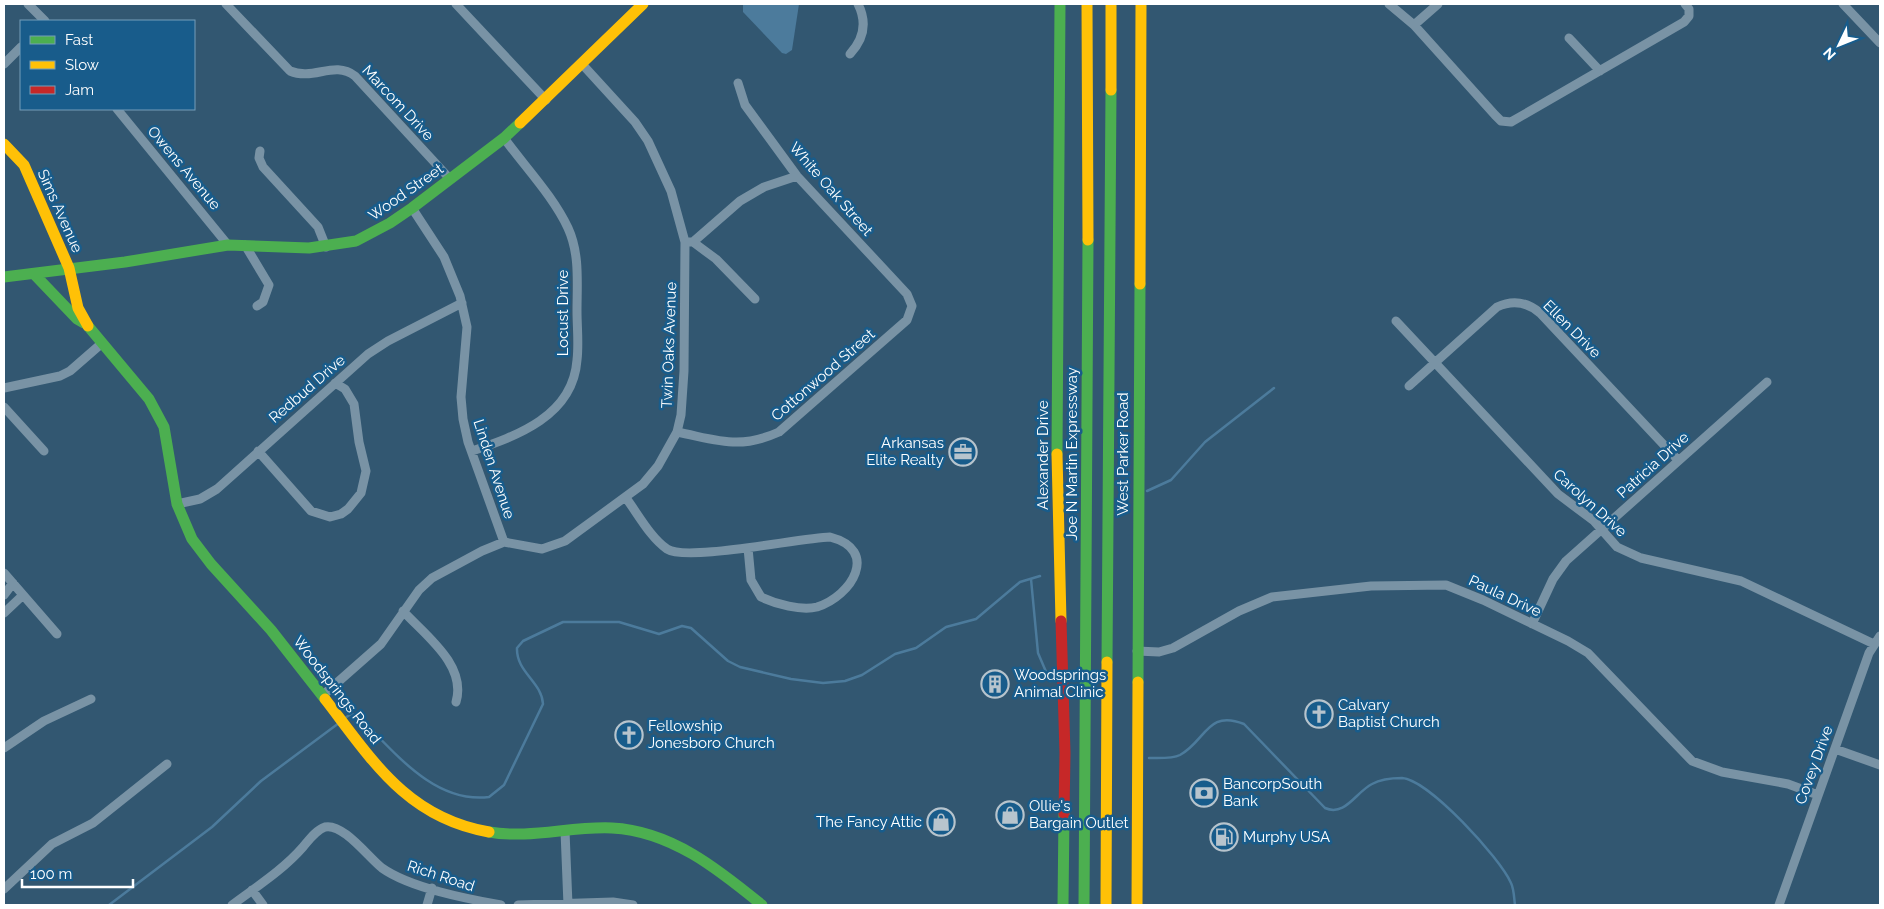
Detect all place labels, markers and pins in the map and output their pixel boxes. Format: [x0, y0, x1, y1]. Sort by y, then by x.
place label: Arkansas Elite Realty [866, 434, 944, 469]
office icon: Arkansas Elite Realty [948, 437, 978, 467]
place label: Woodsprings Animal Clinic [1014, 666, 1106, 701]
building icon: Woodsprings Animal Clinic [980, 669, 1010, 699]
place label: Calvary Baptist Church [1338, 696, 1440, 731]
church icon: Calvary Baptist Church [1304, 699, 1334, 729]
place label: Fellowship Jonesboro Church [648, 717, 775, 752]
church icon: Fellowship Jonesboro Church [614, 720, 644, 750]
place label: BancorpSouth Bank [1223, 775, 1322, 810]
bank icon: BancorpSouth Bank [1189, 778, 1219, 808]
place label: Ollie's Bargain Outlet [1029, 797, 1129, 832]
shop icon: Ollie's Bargain Outlet [995, 800, 1025, 830]
shop icon: The Fancy Attic [926, 807, 956, 837]
place label: The Fancy Attic [816, 813, 922, 831]
fuel station icon: Murphy USA [1209, 822, 1239, 852]
place label: Murphy USA [1243, 828, 1330, 846]

